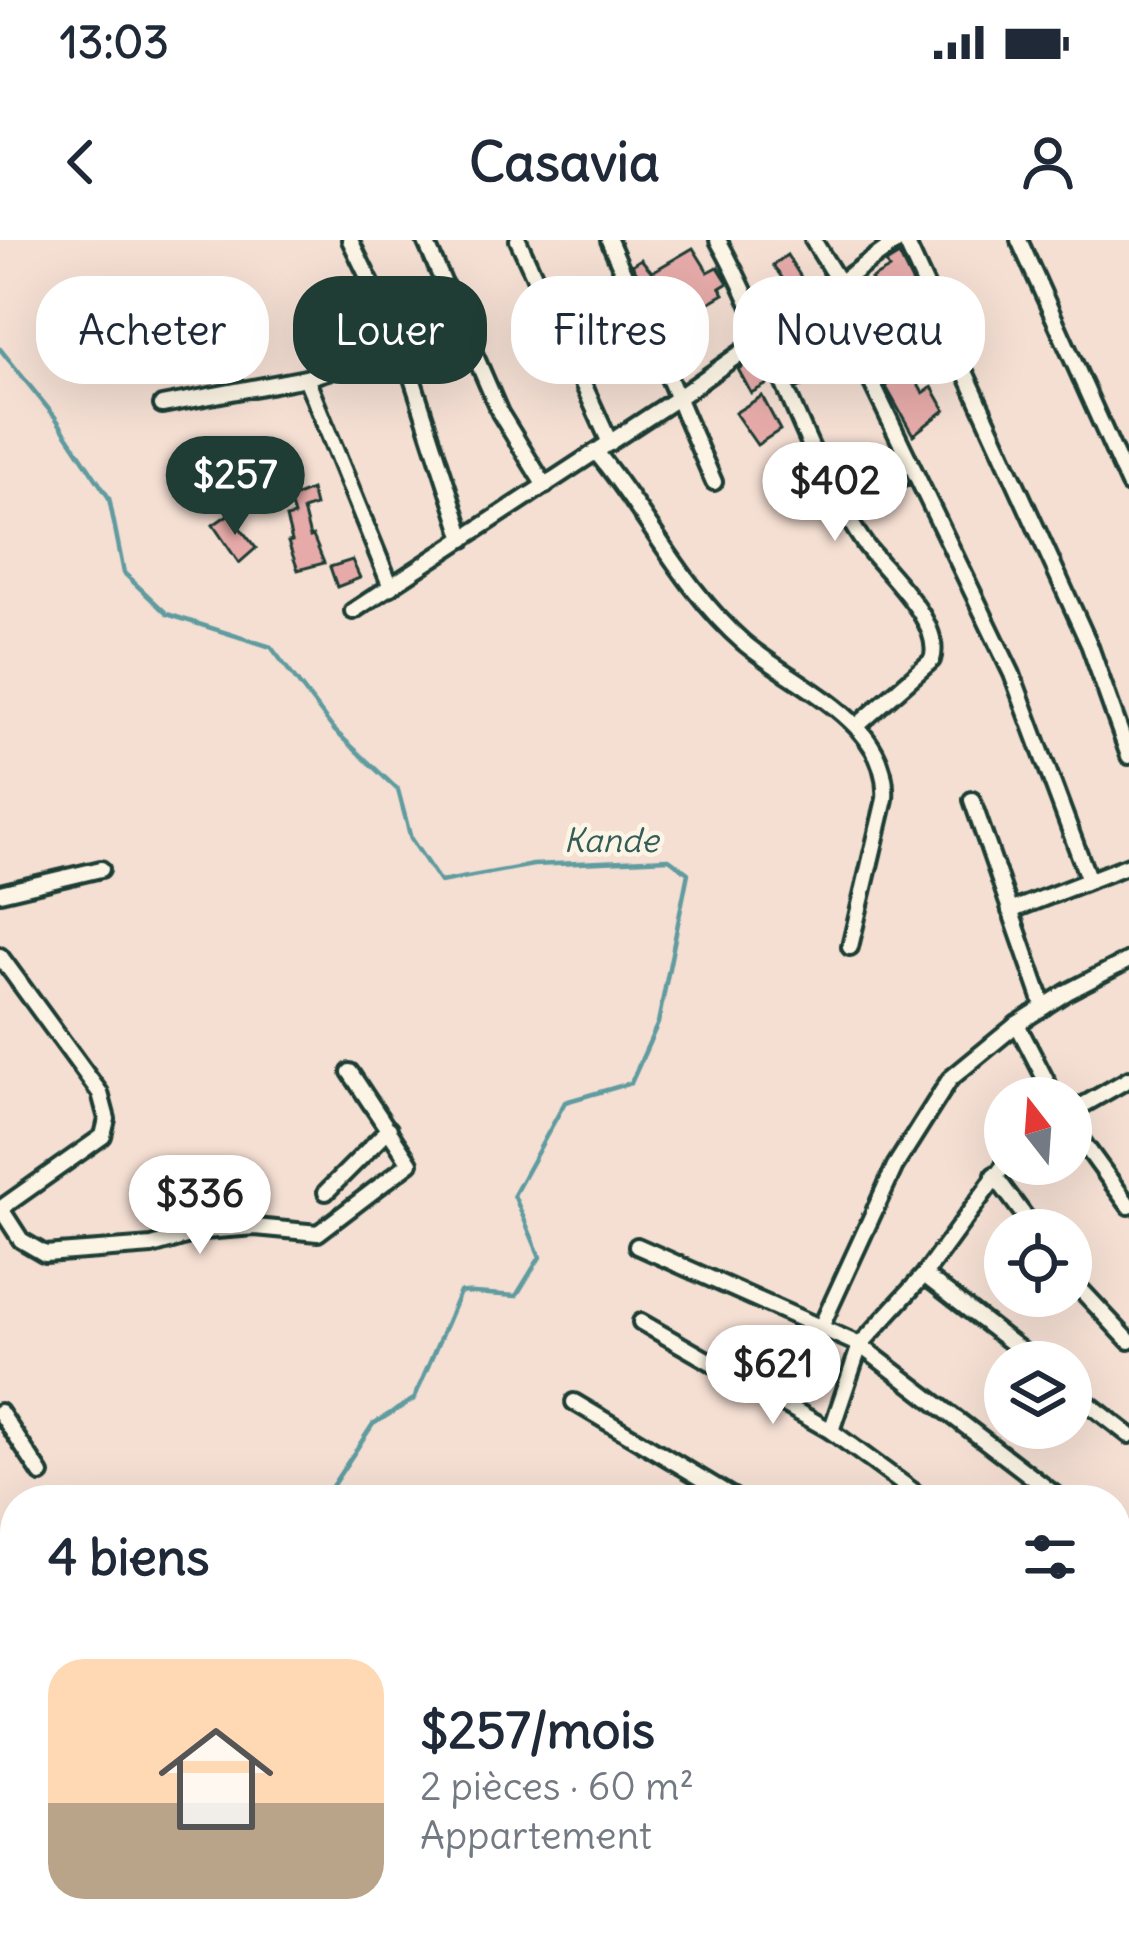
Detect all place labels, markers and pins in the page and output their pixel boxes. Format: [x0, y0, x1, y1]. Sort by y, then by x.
pin: $257 [164, 436, 306, 538]
pin: $402 [764, 442, 906, 544]
pin: $336 [129, 1155, 271, 1257]
pin: $621 [702, 1325, 844, 1427]

